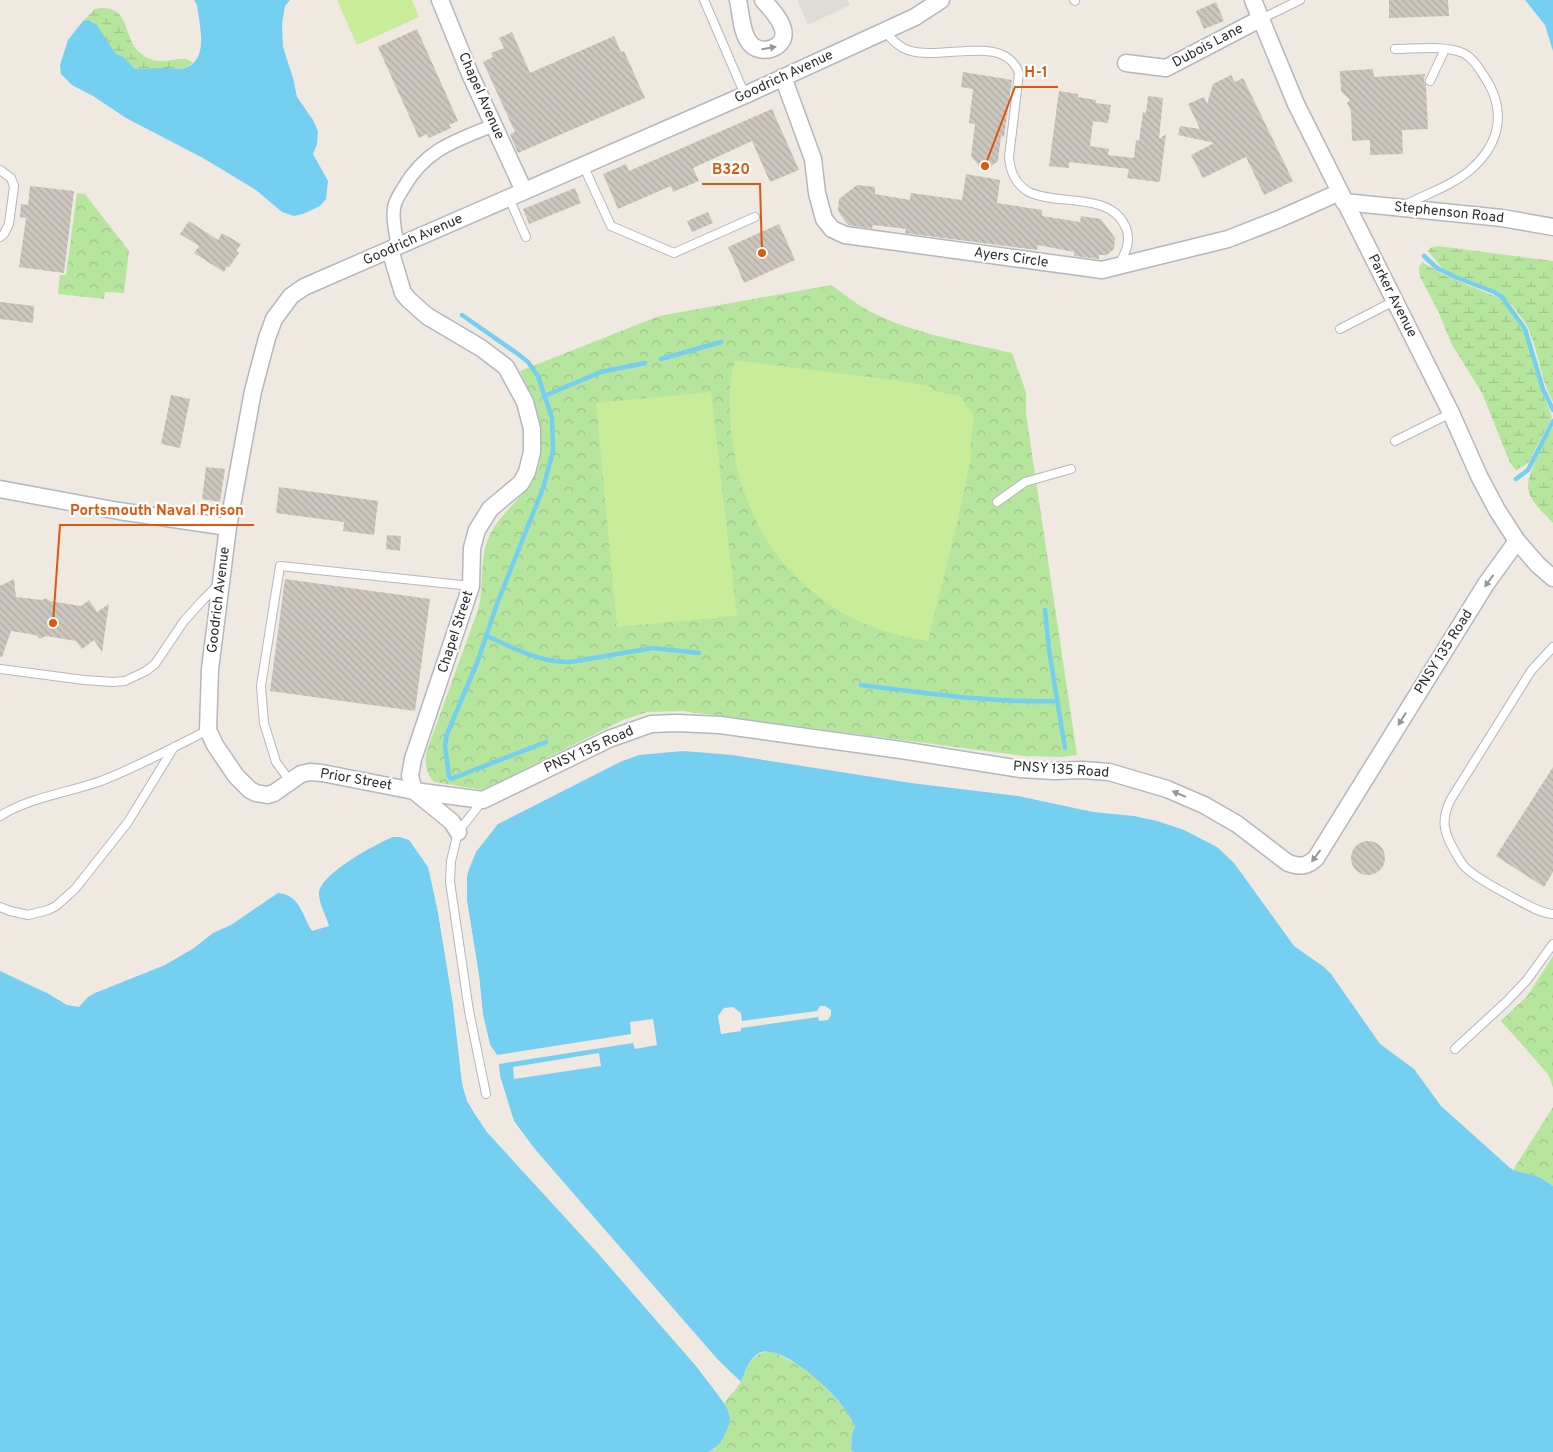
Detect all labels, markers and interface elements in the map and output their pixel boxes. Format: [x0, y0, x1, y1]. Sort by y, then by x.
street label: Dubois Lane [1170, 20, 1246, 72]
one-way arrow [761, 43, 777, 51]
street label: Goodrich Avenue [732, 47, 836, 107]
street label: Chapel Avenue [454, 50, 508, 142]
callout: H-1 [1015, 57, 1058, 87]
text: H-1 [1024, 64, 1048, 83]
callout: B320 [702, 154, 760, 184]
text: B320 [712, 161, 750, 180]
street label: Stephenson Road [1393, 199, 1505, 227]
street label: Goodrich Avenue [361, 210, 465, 270]
street label: Ayers Circle [973, 244, 1049, 272]
street label: Parker Avenue [1364, 252, 1420, 340]
callout: Portsmouth Naval Prison [60, 495, 254, 525]
text: Portsmouth Naval Prison [70, 502, 244, 521]
street label: Goodrich Avenue [204, 546, 234, 654]
one-way arrow [1484, 574, 1494, 588]
street label: Chapel Street [435, 589, 477, 675]
street label: PNSY 135 Road [1411, 607, 1477, 697]
one-way arrow [1398, 712, 1407, 725]
street label: PNSY 135 Road [542, 723, 636, 777]
street label: PNSY 135 Road [1012, 758, 1110, 782]
street label: Prior Street [319, 765, 393, 795]
one-way arrow [1172, 790, 1186, 798]
one-way arrow [1311, 849, 1321, 863]

